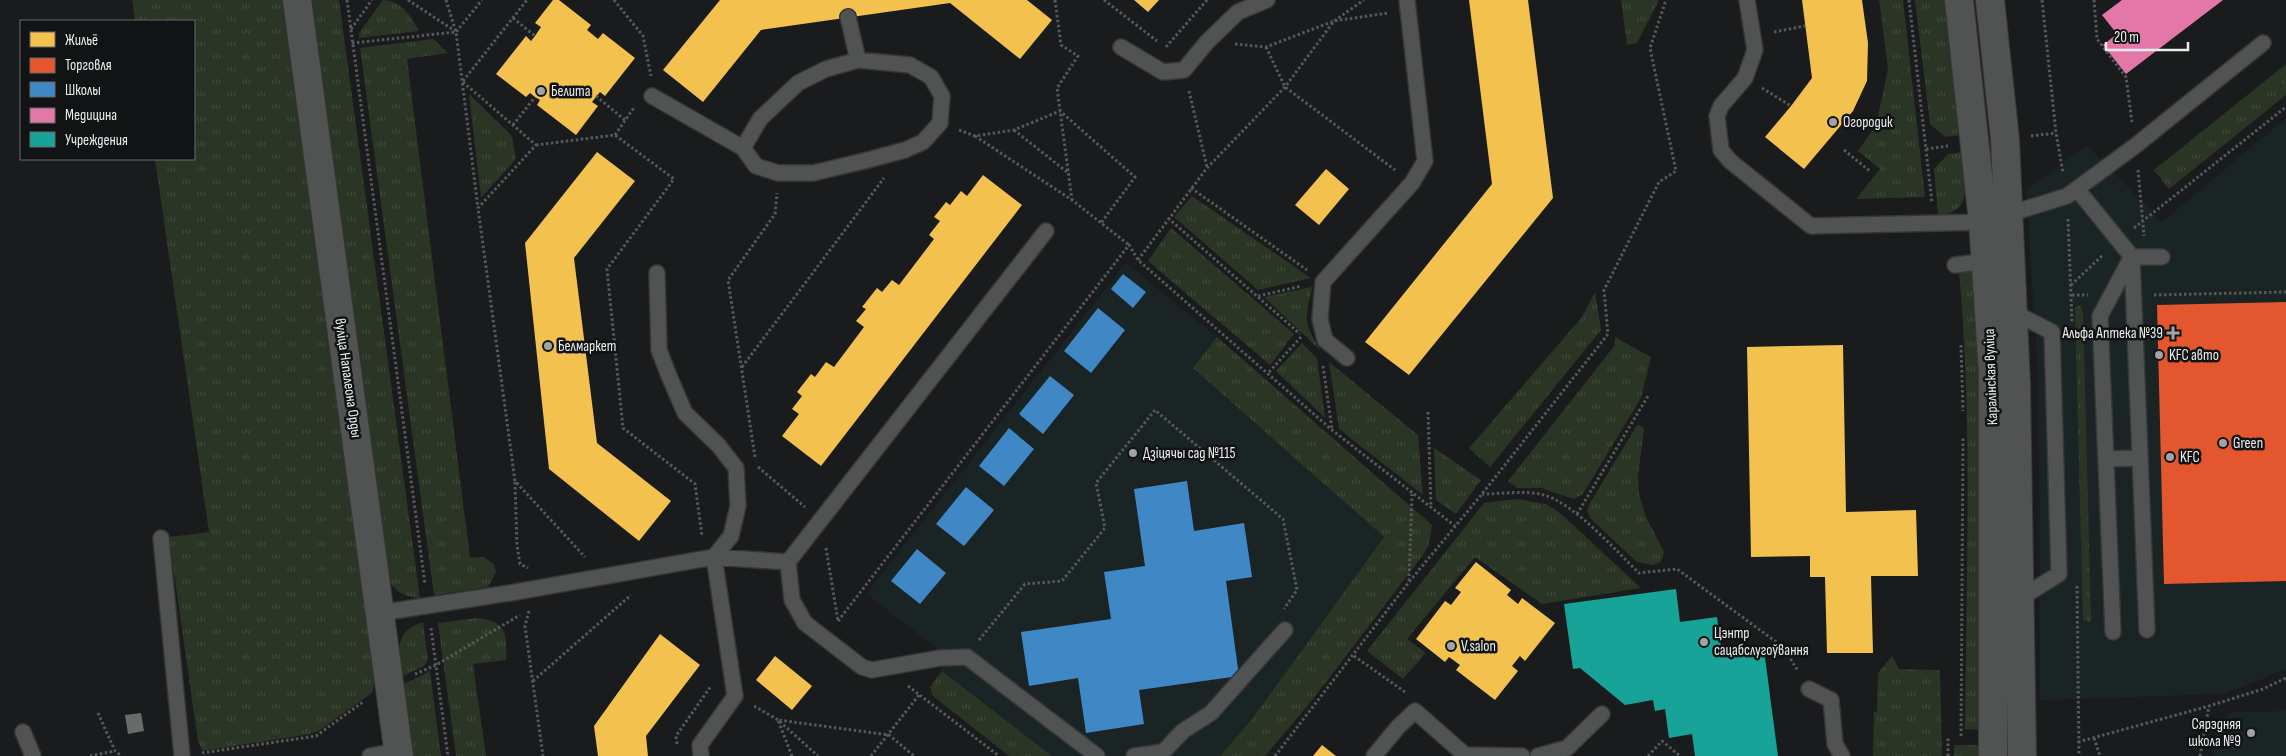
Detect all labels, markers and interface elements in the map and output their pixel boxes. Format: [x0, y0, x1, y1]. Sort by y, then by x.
legend [20, 20, 195, 160]
scale bar [2106, 20, 2188, 52]
text: 20 m [2114, 28, 2139, 47]
text: Жильё [65, 31, 98, 50]
text: Торговля [65, 56, 112, 75]
text: Школы [65, 81, 101, 100]
place label: Белита [551, 82, 591, 101]
marker: Белита [535, 85, 547, 97]
text: Медицина [65, 106, 117, 125]
place label: Огородик [1843, 113, 1893, 132]
marker: Огородик [1827, 116, 1839, 128]
text: Учреждения [65, 131, 128, 150]
street label: вуліца Напалеона Орды [330, 317, 366, 439]
place label: Альфа Аптека №39 [2062, 324, 2163, 343]
marker: Альфа Аптека №39 [2167, 327, 2179, 339]
street label: Каралінская вуліца [1980, 328, 2002, 426]
place label: Белмаркет [558, 337, 616, 356]
marker: Белмаркет [542, 340, 554, 352]
place label: KFC авто [2169, 346, 2219, 365]
marker: KFC авто [2153, 349, 2165, 361]
place label: Green [2233, 434, 2263, 453]
marker: Green [2217, 437, 2229, 449]
place label: Дзіцячы сад №115 [1143, 444, 1236, 463]
marker: Дзіцячы сад №115 [1127, 447, 1139, 459]
place label: KFC [2180, 448, 2200, 467]
marker: KFC [2164, 451, 2176, 463]
place label: Цэнтр сацабслугоўвання [1714, 624, 1809, 660]
marker: Цэнтр сацабслугоўвання [1698, 636, 1710, 648]
place label: V.salon [1461, 637, 1496, 656]
marker: V.salon [1445, 640, 1457, 652]
place label: Сярэдняя школа №9 [2188, 715, 2241, 751]
marker: Сярэдняя школа №9 [2245, 727, 2257, 739]

